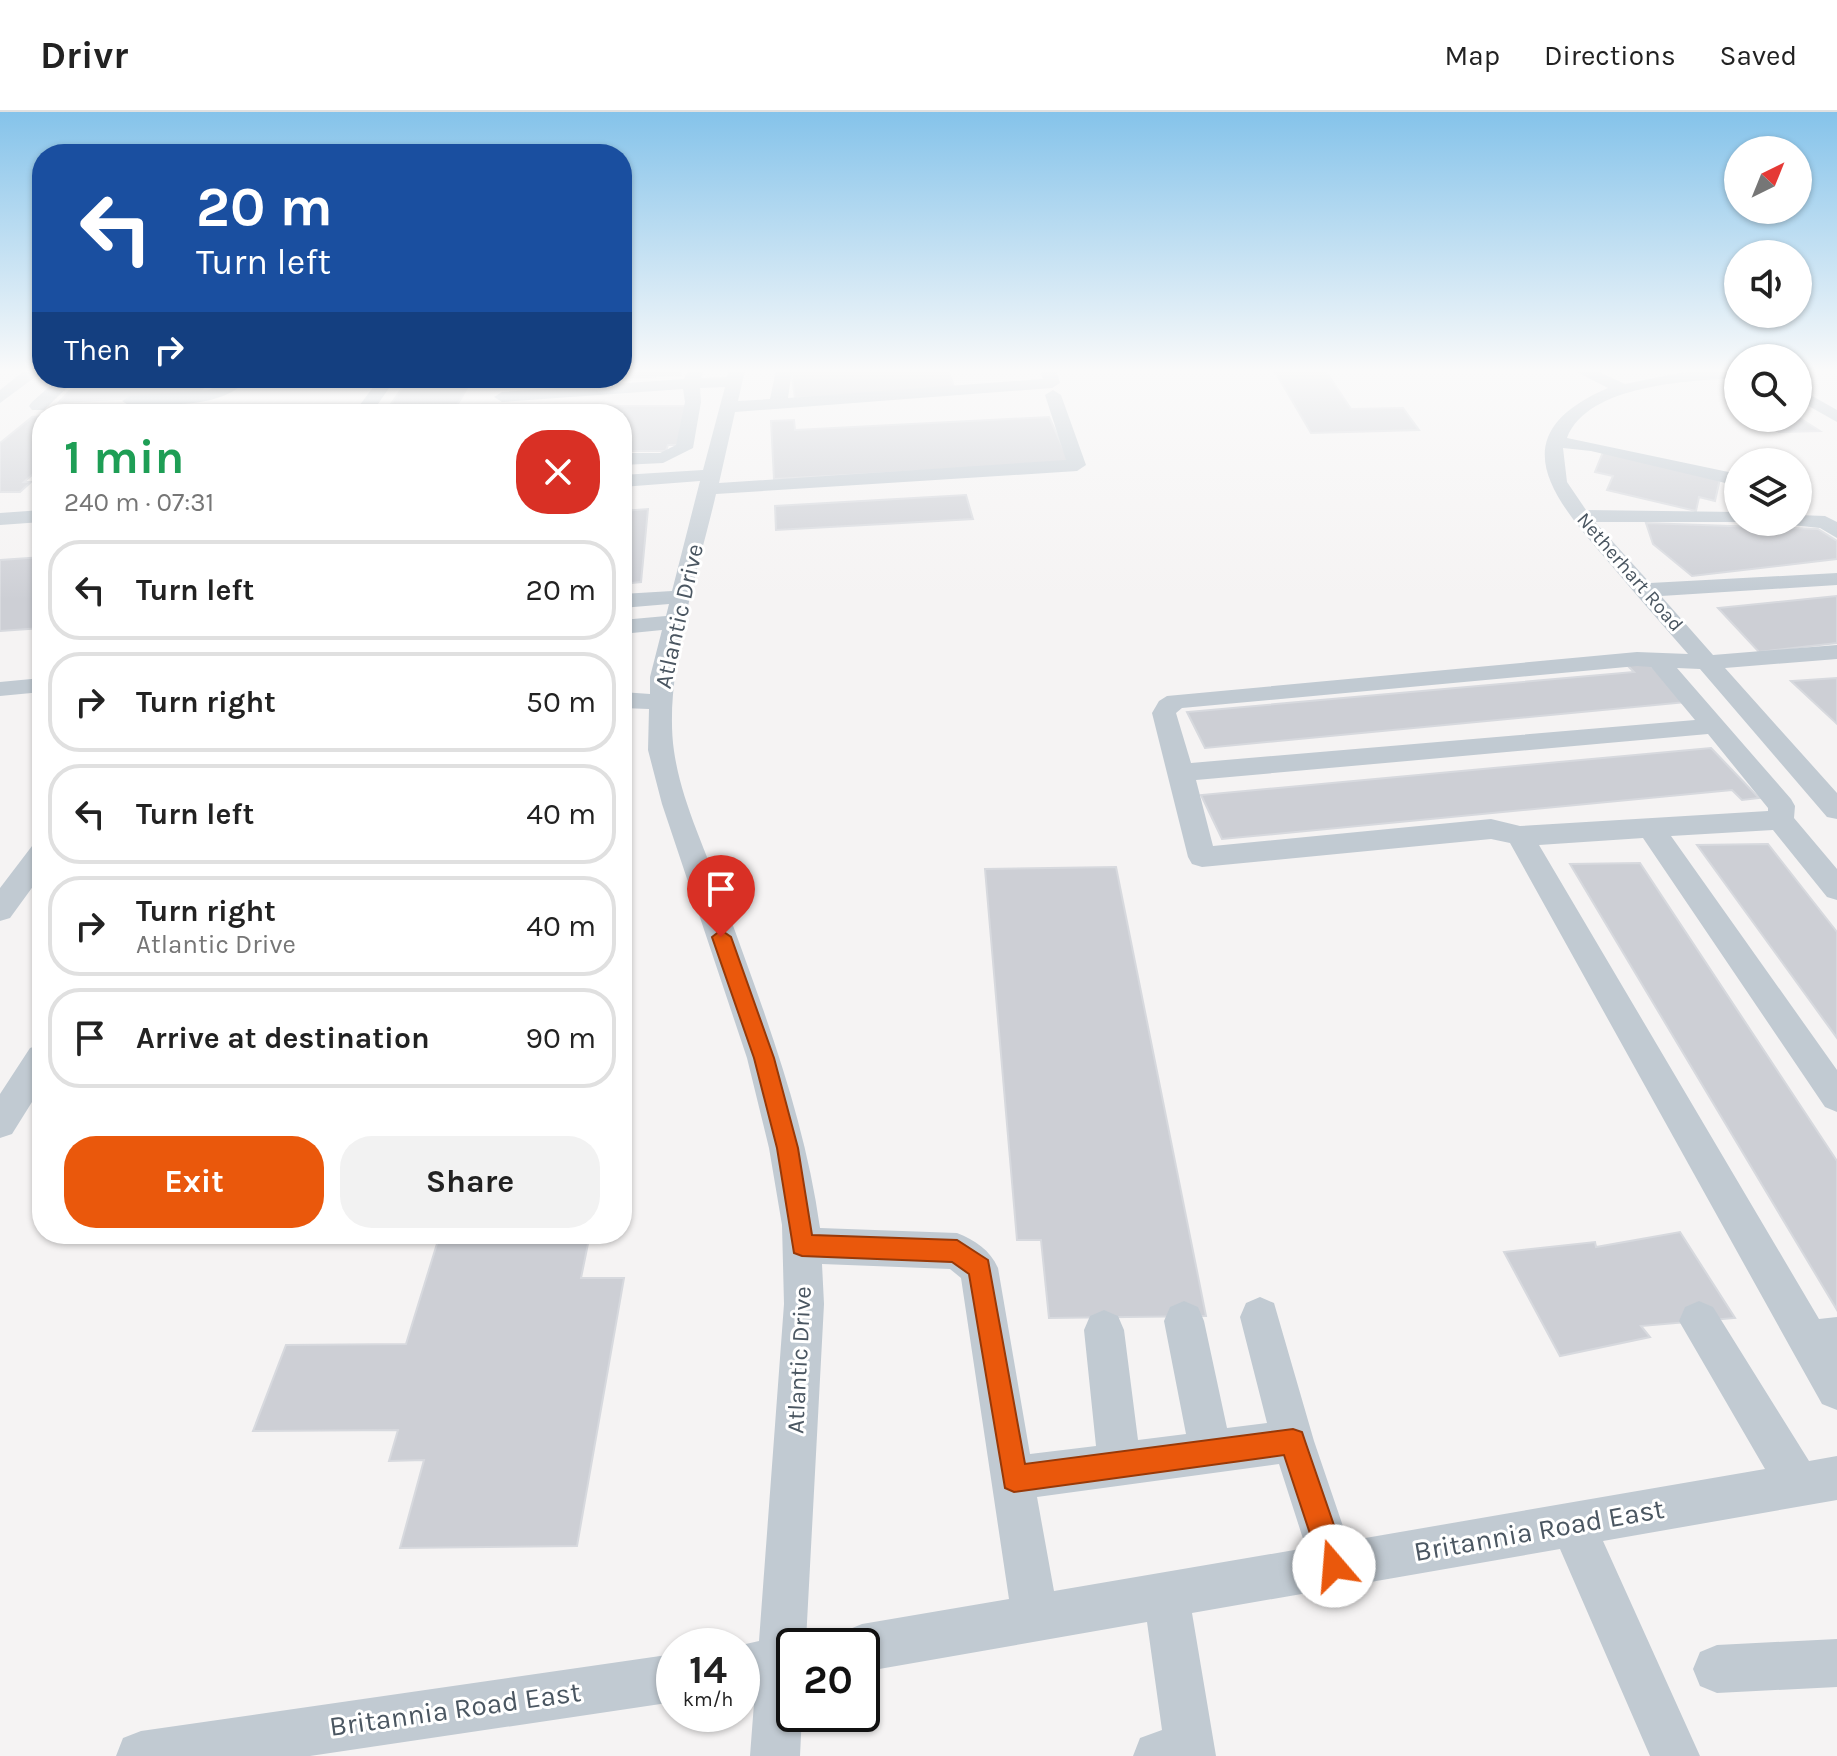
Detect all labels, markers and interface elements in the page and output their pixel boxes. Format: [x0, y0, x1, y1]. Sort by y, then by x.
text: Drivr [40, 33, 128, 78]
text: Map [1445, 39, 1500, 72]
text: Directions [1544, 39, 1676, 72]
text: Saved [1720, 39, 1797, 72]
north arrow [1724, 136, 1812, 224]
map controls [1724, 136, 1812, 536]
text: 20 m [196, 174, 333, 239]
icon: left [64, 176, 168, 280]
button: sound [1724, 240, 1812, 328]
text: Turn left [196, 241, 331, 283]
icon: right [147, 328, 191, 372]
text: Then [64, 332, 131, 368]
button: search [1724, 344, 1812, 432]
text: 1 min [64, 429, 184, 485]
button: close [516, 430, 600, 514]
button: layers [1724, 448, 1812, 536]
text: 240 m · 07:31 [64, 487, 214, 518]
street label: Netherhart Road [1572, 508, 1688, 636]
street label: Atlantic Drive [649, 541, 709, 691]
icon: left [68, 568, 112, 612]
text: Turn left [136, 572, 254, 608]
text: 20 m [526, 572, 596, 608]
icon: right [68, 680, 112, 724]
text: Turn right [136, 684, 276, 720]
text: 50 m [526, 684, 596, 720]
icon: left [68, 792, 112, 836]
text: Turn left [136, 796, 254, 832]
text: 40 m [526, 796, 596, 832]
pin [687, 855, 755, 937]
icon: arrive [699, 867, 743, 911]
text: Turn right [136, 893, 276, 929]
icon: right [68, 904, 112, 948]
text: 40 m [526, 908, 596, 944]
text: Atlantic Drive [136, 929, 296, 960]
icon: arrive [68, 1016, 112, 1060]
text: Arrive at destination [136, 1020, 430, 1056]
text: 90 m [526, 1020, 596, 1056]
button: Exit [64, 1136, 324, 1228]
button: Share [340, 1136, 600, 1228]
street label: Atlantic Drive [781, 1286, 817, 1434]
street label: Britannia Road East [1411, 1492, 1667, 1568]
position arrow [1292, 1524, 1376, 1608]
speed limit sign: 20 [776, 1628, 880, 1732]
text: 14 [689, 1646, 727, 1693]
street label: Britannia Road East [327, 1675, 583, 1743]
text: km/h [683, 1688, 733, 1711]

